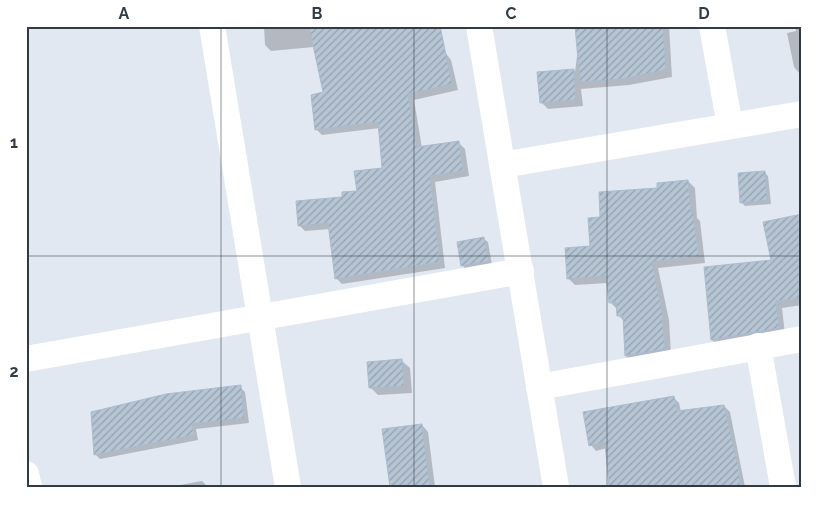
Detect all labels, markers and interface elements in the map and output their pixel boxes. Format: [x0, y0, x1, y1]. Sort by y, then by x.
text: A [119, 4, 130, 23]
text: B [312, 4, 323, 23]
text: C [506, 4, 517, 23]
text: D [698, 4, 710, 23]
text: 1 [10, 133, 18, 152]
text: 2 [9, 362, 19, 381]

